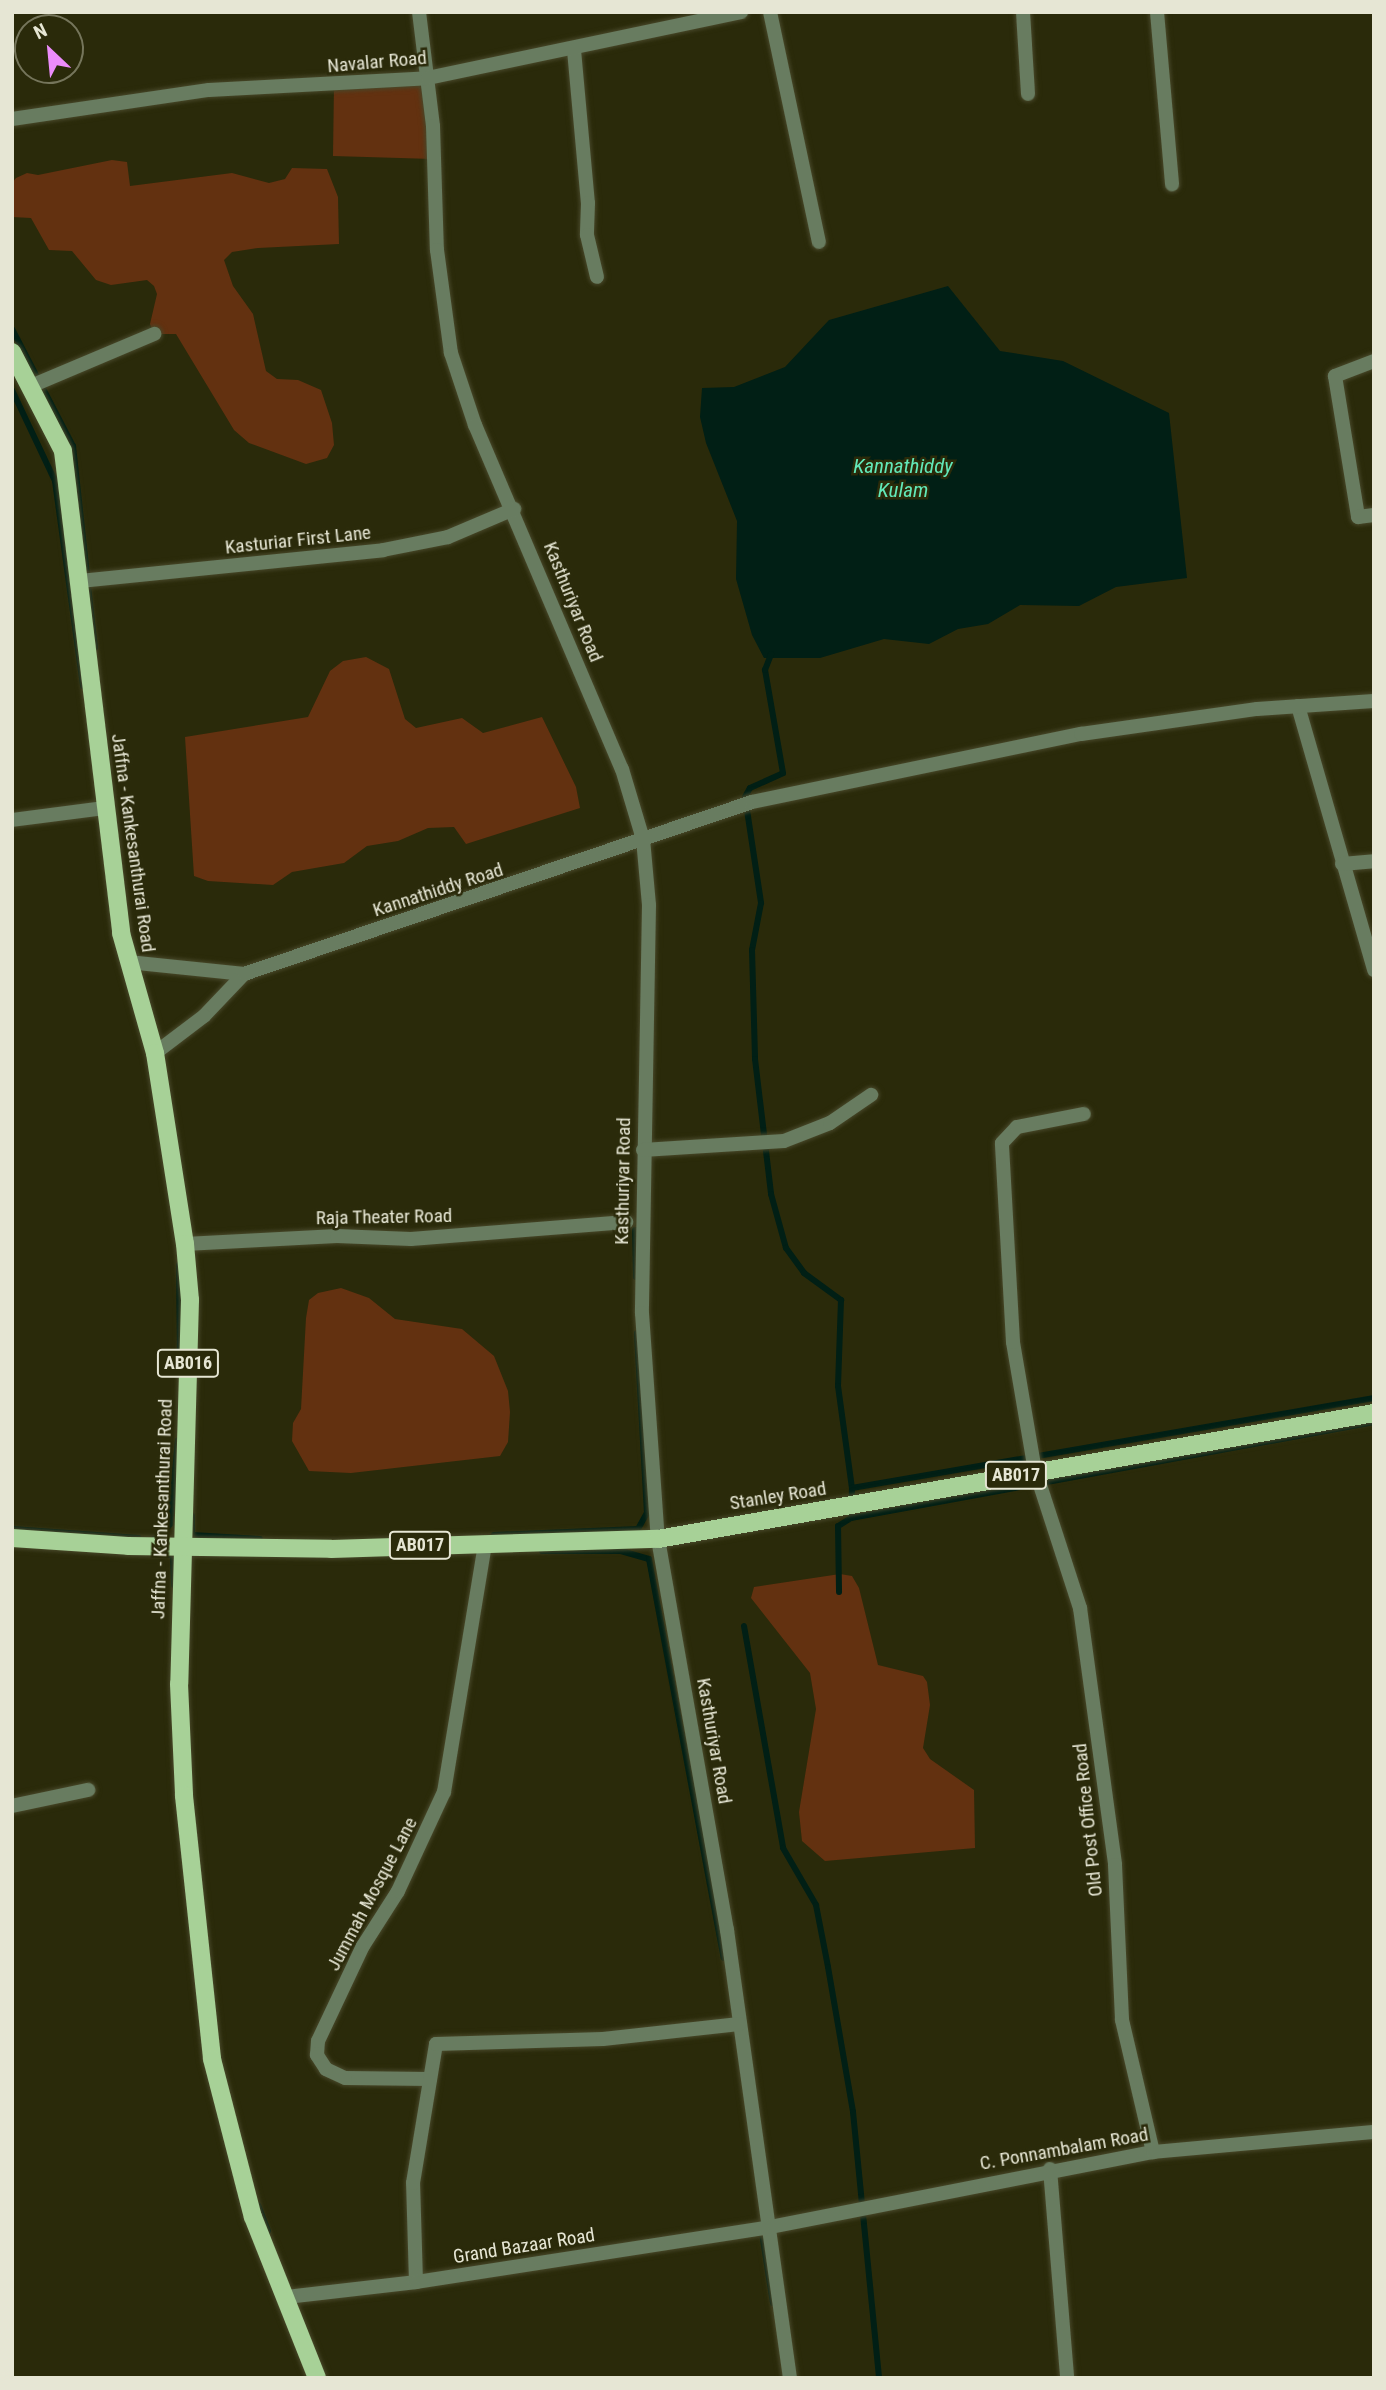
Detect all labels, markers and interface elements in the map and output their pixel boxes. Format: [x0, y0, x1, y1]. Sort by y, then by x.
north arrow [14, 14, 84, 84]
text: N [30, 19, 51, 44]
street label: Navalar Road [326, 46, 428, 78]
water label: Kannathiddy Kulam [853, 453, 953, 503]
street label: Kasturiar First Lane [224, 521, 372, 559]
street label: Kasthuriyar Road [539, 539, 607, 665]
street label: Jaffna - Kankesanthurai Road [106, 732, 160, 954]
street label: Kannathiddy Road [370, 858, 506, 922]
street label: Kasthuriyar Road [610, 1117, 636, 1245]
street label: Raja Theater Road [315, 1204, 453, 1230]
road number: AB016 [156, 1348, 220, 1378]
street label: Jaffna - Kankesanthurai Road [147, 1399, 177, 1619]
road number: AB017 [984, 1460, 1048, 1490]
street label: Stanley Road [728, 1477, 828, 1515]
road number: AB017 [388, 1530, 452, 1560]
street label: Kasthuriyar Road [692, 1676, 736, 1806]
street label: Old Post Office Road [1069, 1742, 1107, 1898]
street label: Jummah Mosque Lane [322, 1813, 422, 1975]
street label: C. Ponnambalam Road [978, 2123, 1150, 2175]
street label: Grand Bazaar Road [452, 2224, 596, 2268]

